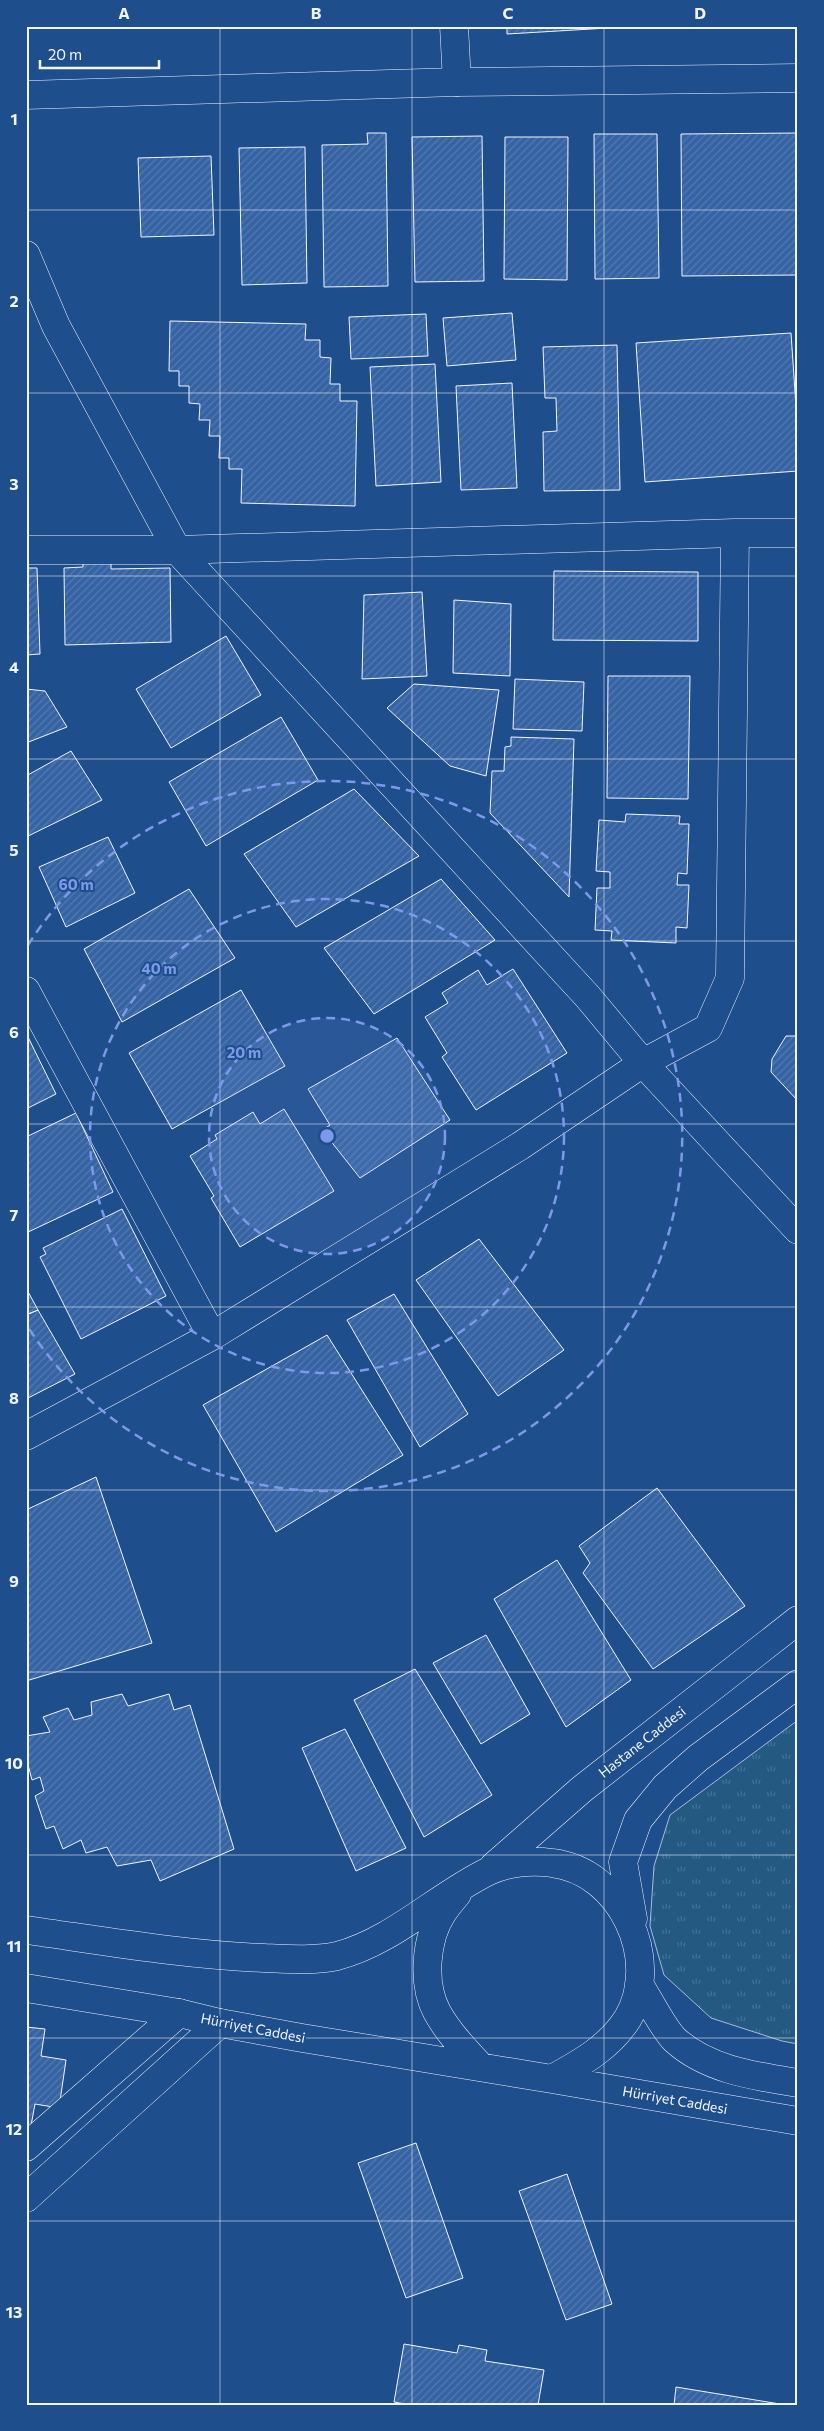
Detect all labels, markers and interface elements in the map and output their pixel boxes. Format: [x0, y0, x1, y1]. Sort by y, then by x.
text: A [118, 3, 130, 22]
text: B [311, 3, 322, 22]
text: C [503, 3, 514, 22]
text: D [694, 3, 706, 22]
scale bar [40, 38, 159, 70]
text: 20 m [48, 45, 82, 63]
text: 1 [10, 109, 18, 128]
text: 2 [9, 291, 19, 310]
text: 3 [9, 474, 19, 493]
text: 4 [9, 657, 19, 676]
text: 5 [9, 840, 19, 859]
text: 60 m [58, 875, 94, 893]
text: 40 m [141, 959, 177, 977]
text: 6 [9, 1022, 19, 1041]
text: 20 m [227, 1043, 261, 1061]
centre of rings [318, 1127, 336, 1145]
text: 7 [10, 1205, 19, 1224]
text: 8 [9, 1388, 19, 1407]
text: 9 [9, 1571, 19, 1590]
street label: Hastane Caddesi [595, 1702, 689, 1781]
text: 10 [5, 1753, 23, 1772]
text: 11 [7, 1936, 21, 1955]
street label: Hürriyet Caddesi [199, 2009, 307, 2046]
street label: Hürriyet Caddesi [621, 2082, 729, 2117]
text: 12 [6, 2119, 22, 2138]
text: 13 [6, 2302, 22, 2321]

